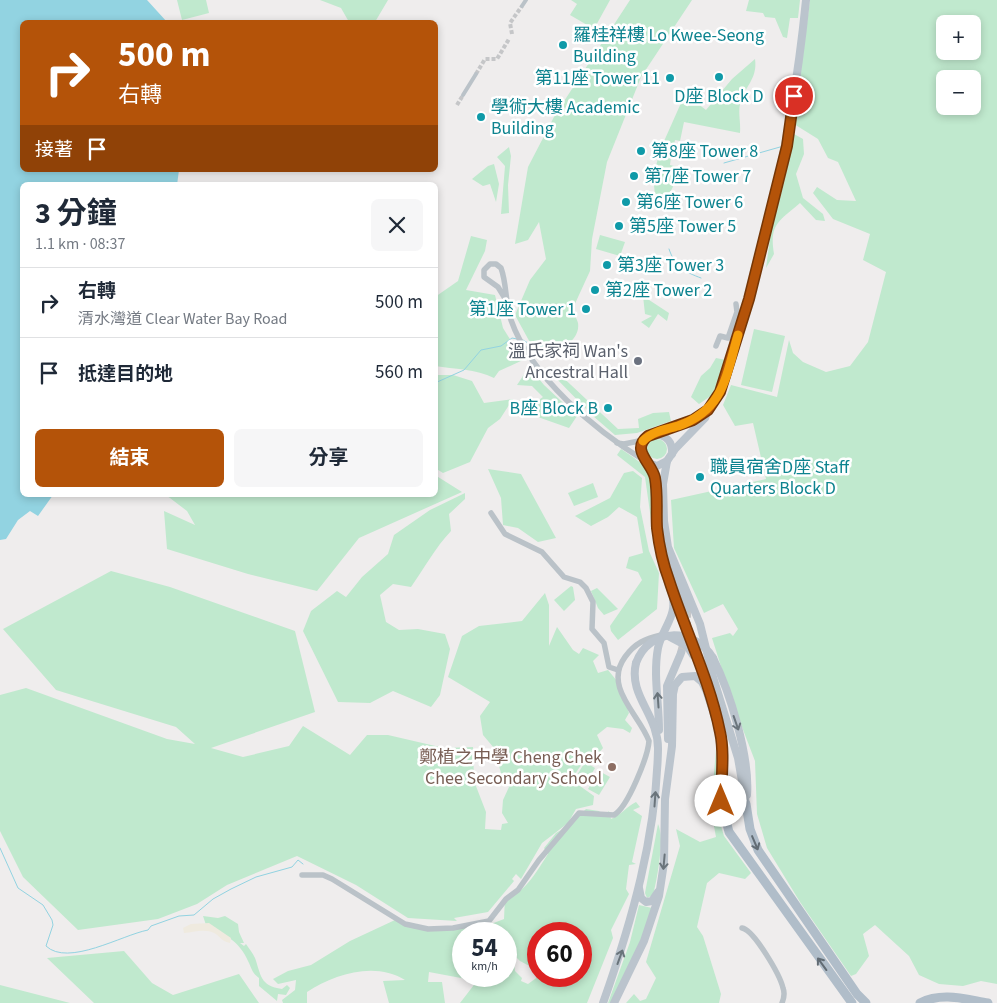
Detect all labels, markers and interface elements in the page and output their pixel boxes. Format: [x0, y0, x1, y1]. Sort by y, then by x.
map controls [936, 15, 981, 115]
button: + [936, 15, 981, 60]
place label: 羅桂祥樓 Lo Kwee-Seong Building [573, 23, 764, 69]
text: 500 m [118, 30, 210, 80]
marker: 羅桂祥樓 Lo Kwee-Seong Building [557, 39, 569, 51]
icon: right [35, 40, 100, 105]
place label: 第11座 Tower 11 [535, 66, 660, 91]
button: − [936, 70, 981, 115]
marker: D座 Block D [713, 71, 725, 83]
marker: 第11座 Tower 11 [664, 72, 676, 84]
pin [773, 75, 815, 117]
text: 右轉 [118, 79, 162, 111]
icon: arrive [780, 82, 808, 110]
place label: D座 Block D [674, 84, 764, 109]
place label: 學術大樓 Academic Building [491, 95, 640, 141]
marker: 學術大樓 Academic Building [475, 111, 487, 123]
icon: arrive [83, 135, 111, 163]
text: 接著 [35, 137, 73, 164]
place label: 第8座 Tower 8 [651, 139, 758, 164]
marker: 第8座 Tower 8 [635, 145, 647, 157]
place label: 第7座 Tower 7 [644, 164, 751, 189]
marker: 第7座 Tower 7 [628, 170, 640, 182]
place label: 第6座 Tower 6 [636, 190, 743, 215]
text: 3 分鐘 [35, 192, 117, 235]
marker: 第6座 Tower 6 [620, 196, 632, 208]
button: close [371, 199, 423, 251]
place label: 第5座 Tower 5 [629, 214, 736, 239]
marker: 第5座 Tower 5 [613, 220, 625, 232]
text: 1.1 km · 08:37 [35, 233, 125, 255]
place label: 第3座 Tower 3 [617, 253, 724, 278]
marker: 第3座 Tower 3 [601, 259, 613, 271]
text: 右轉 [78, 278, 116, 305]
place label: 第2座 Tower 2 [605, 278, 712, 303]
marker: 第2座 Tower 2 [589, 284, 601, 296]
icon: right [35, 289, 63, 317]
text: 500 m [375, 289, 423, 316]
place label: 第1座 Tower 1 [469, 297, 576, 322]
marker: 第1座 Tower 1 [580, 303, 592, 315]
text: 清水灣道 Clear Water Bay Road [78, 308, 287, 330]
place label: 溫氏家祠 Wan's Ancestral Hall [508, 339, 628, 385]
marker: 溫氏家祠 Wan's Ancestral Hall [632, 355, 644, 367]
icon: arrive [35, 359, 63, 387]
text: 560 m [375, 359, 423, 386]
text: 抵達目的地 [78, 361, 173, 388]
place label: B座 Block B [510, 396, 598, 421]
marker: B座 Block B [602, 402, 614, 414]
button: 結束 [35, 429, 224, 487]
button: 分享 [234, 429, 423, 487]
place label: 職員宿舍D座 Staff Quarters Block D [710, 455, 850, 501]
marker: 職員宿舍D座 Staff Quarters Block D [694, 471, 706, 483]
one-way arrow [653, 693, 662, 709]
one-way arrow [732, 714, 741, 730]
place label: 鄭植之中學 Cheng Chek Chee Secondary School [419, 745, 602, 791]
marker: 鄭植之中學 Cheng Chek Chee Secondary School [606, 761, 618, 773]
position arrow [694, 774, 746, 826]
one-way arrow [651, 791, 660, 807]
one-way arrow [751, 835, 761, 850]
one-way arrow [659, 854, 669, 870]
speed limit sign: 60 [527, 922, 592, 987]
text: 54 [471, 930, 498, 966]
one-way arrow [615, 949, 625, 965]
one-way arrow [817, 957, 827, 971]
text: km/h [471, 958, 498, 975]

